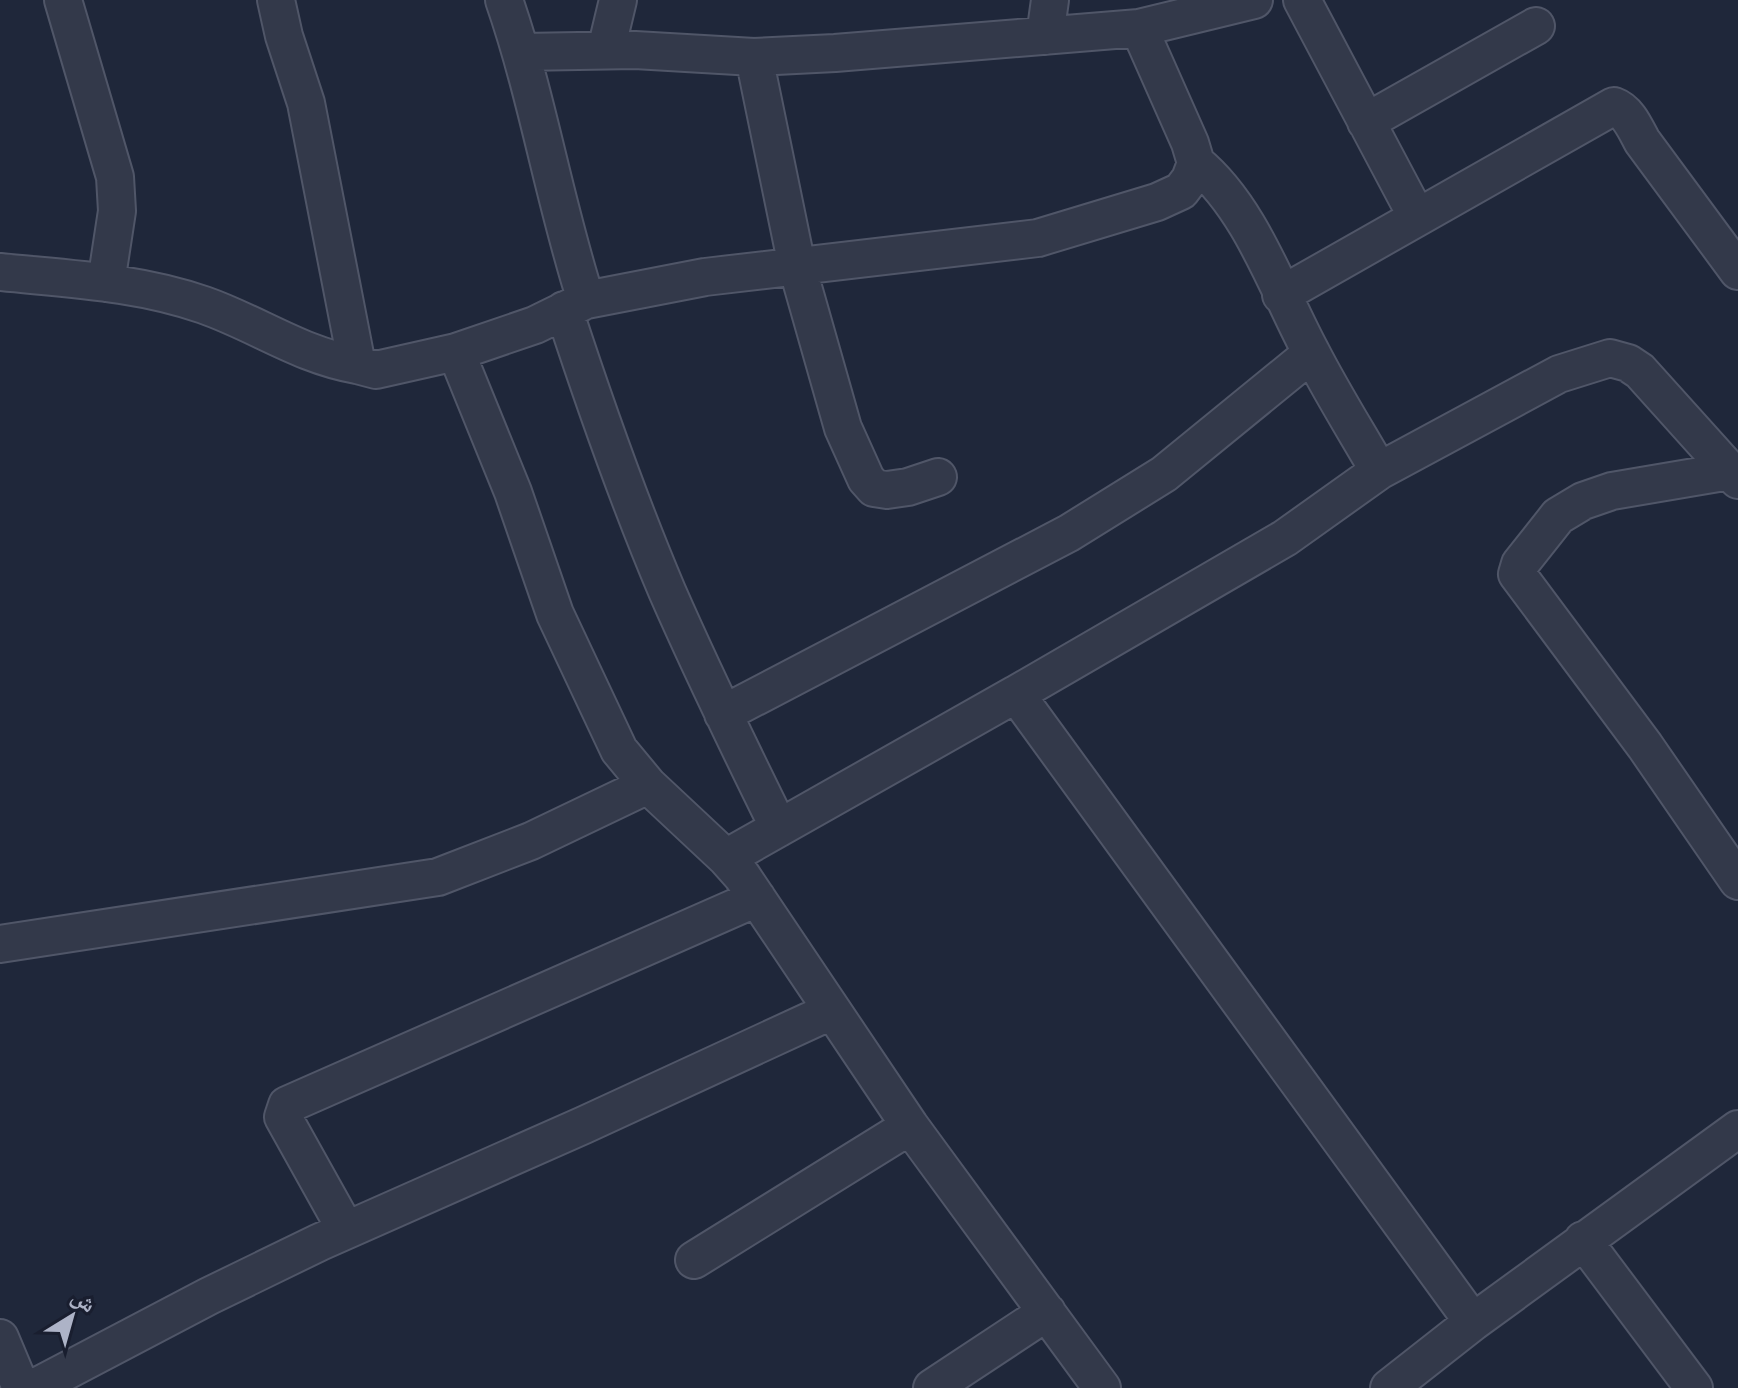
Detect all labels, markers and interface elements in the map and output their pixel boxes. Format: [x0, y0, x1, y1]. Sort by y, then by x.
north arrow [32, 1276, 112, 1356]
text: ش [66, 1283, 101, 1318]

